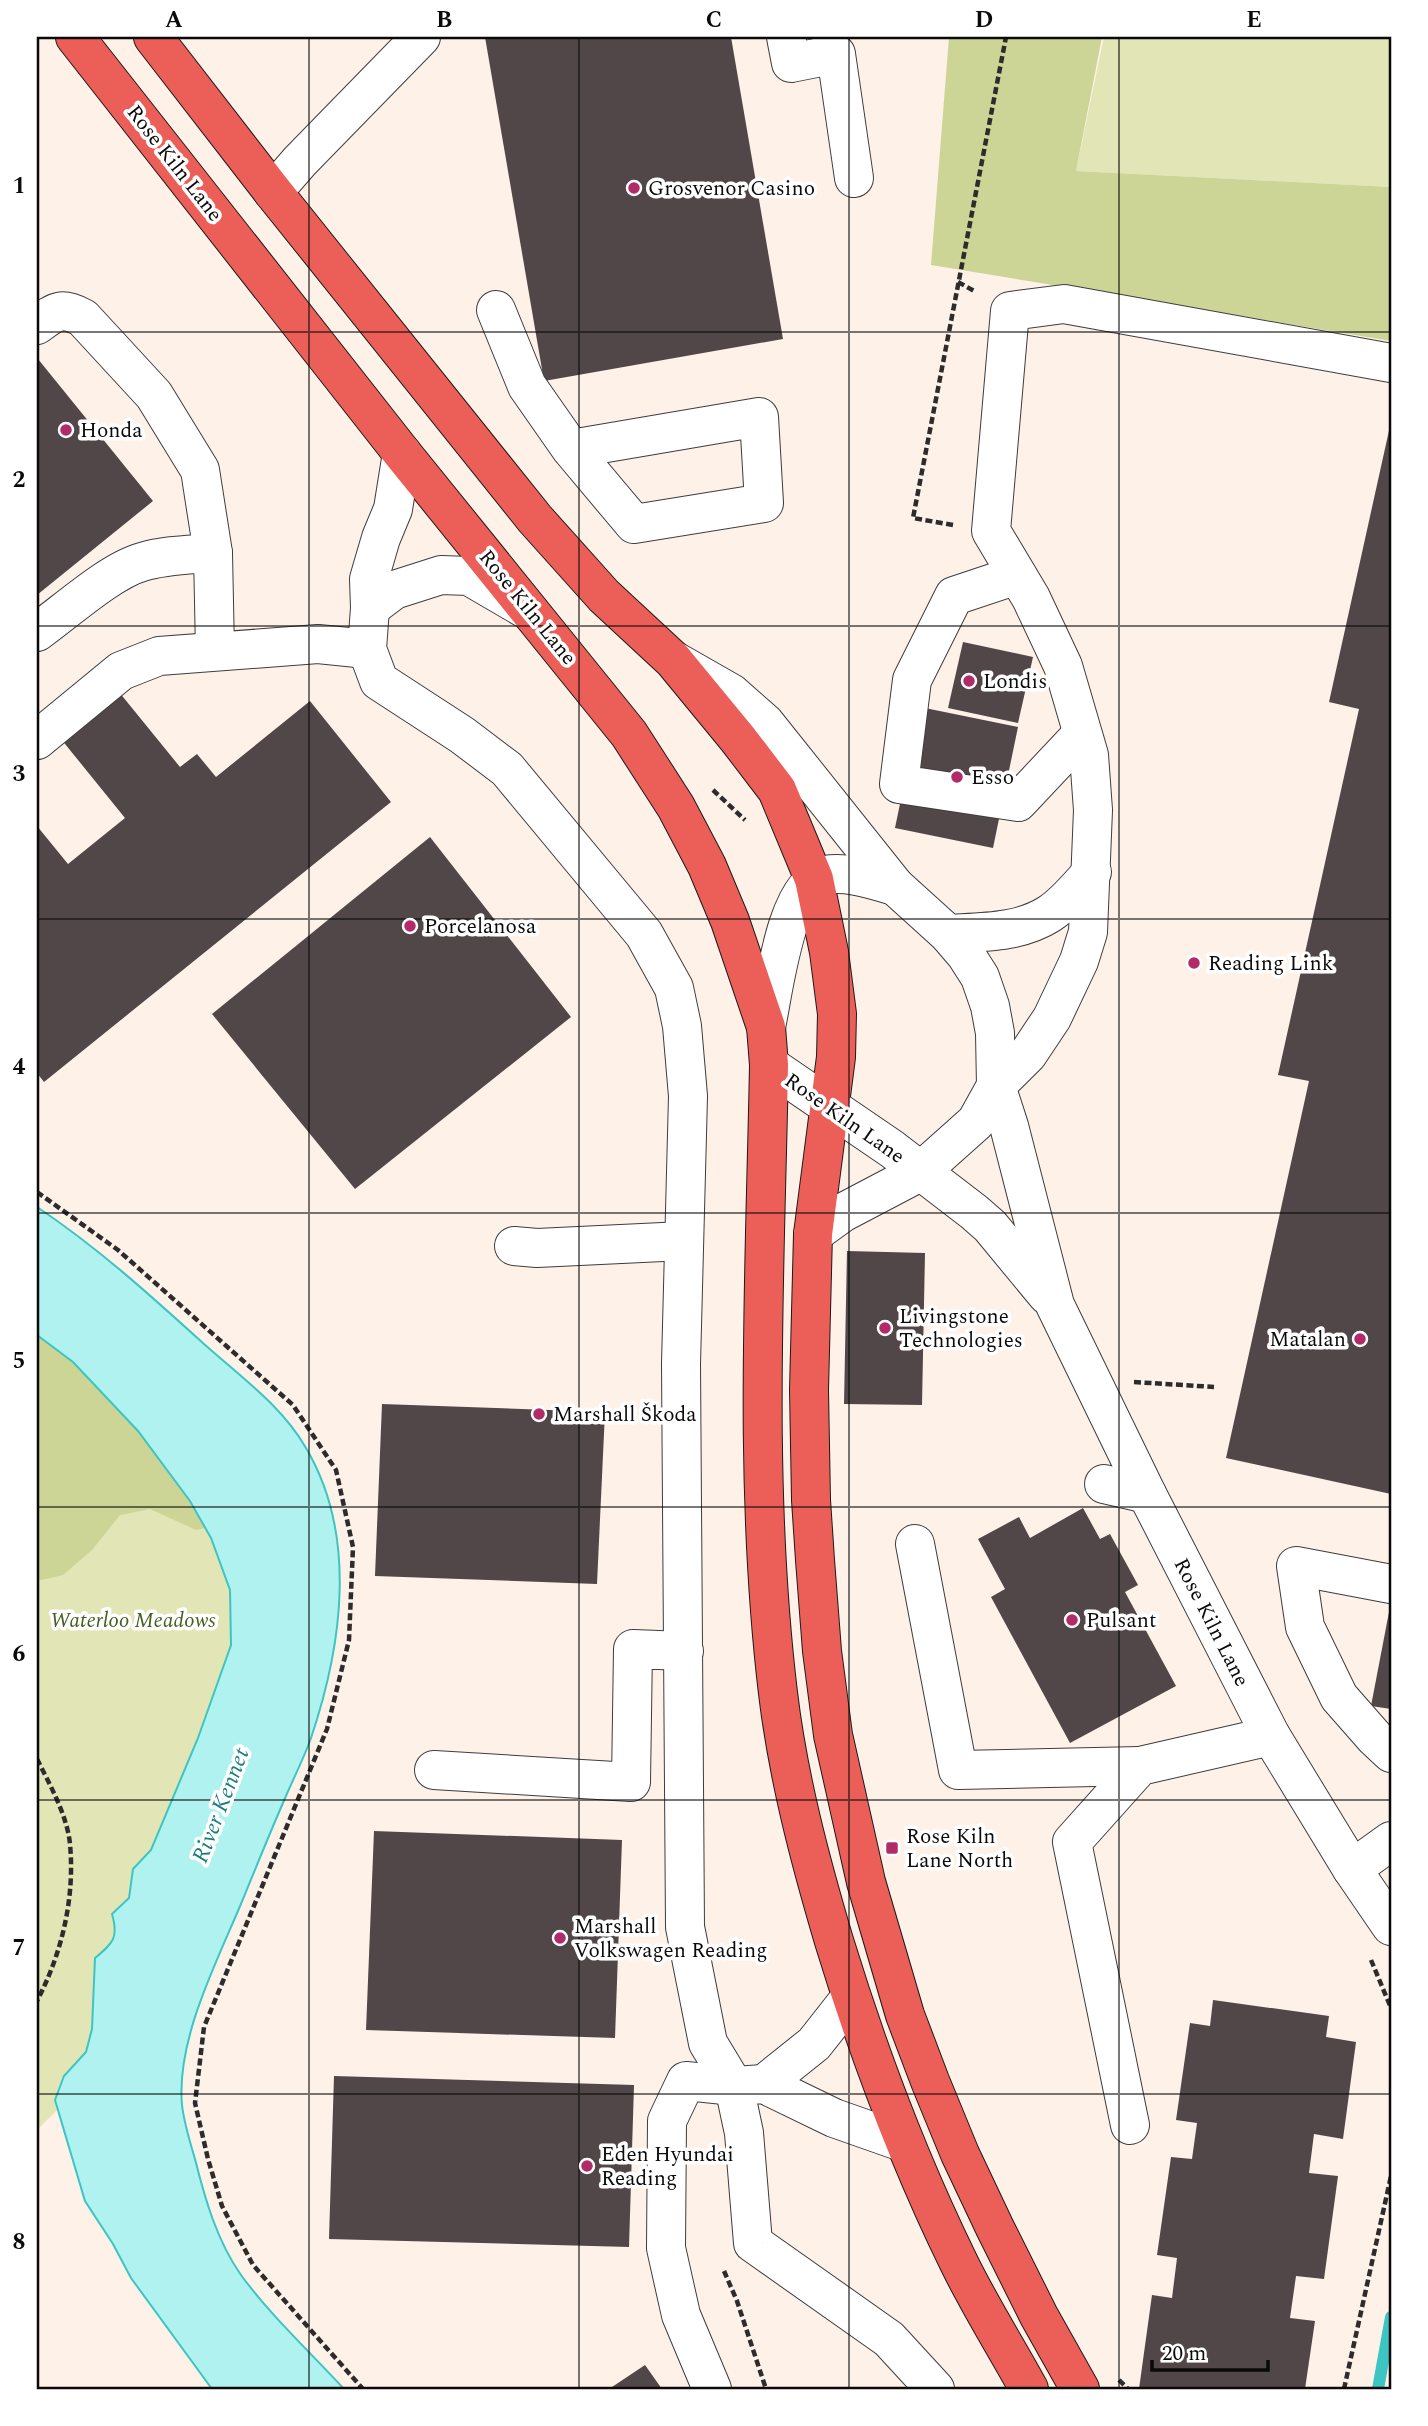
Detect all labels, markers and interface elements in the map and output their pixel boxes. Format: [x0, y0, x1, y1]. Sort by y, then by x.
text: A [165, 3, 183, 38]
text: B [436, 3, 452, 38]
text: C [706, 3, 722, 38]
text: D [975, 3, 993, 38]
text: E [1246, 3, 1262, 38]
street label: Rose Kiln Lane [118, 98, 230, 229]
text: 1 [13, 169, 25, 204]
place label: Grosvenor Casino [648, 173, 815, 205]
marker: Grosvenor Casino [626, 180, 642, 196]
place label: Honda [80, 415, 143, 447]
marker: Honda [58, 422, 74, 438]
text: 2 [13, 463, 26, 498]
street label: Rose Kiln Lane [471, 543, 584, 672]
place label: Londis [983, 666, 1047, 698]
marker: Londis [961, 673, 977, 689]
text: 3 [13, 757, 26, 792]
place label: Esso [971, 762, 1014, 794]
marker: Esso [949, 769, 965, 785]
place label: Porcelanosa [424, 911, 537, 943]
marker: Porcelanosa [402, 918, 418, 934]
place label: Reading Link [1208, 948, 1334, 980]
marker: Reading Link [1186, 955, 1202, 971]
text: 4 [13, 1050, 26, 1085]
street label: Rose Kiln Lane [778, 1065, 911, 1172]
place label: Livingstone Technologies [899, 1301, 1023, 1357]
marker: Livingstone Technologies [877, 1320, 893, 1336]
place label: Matalan [1269, 1324, 1346, 1356]
marker: Matalan [1352, 1331, 1368, 1347]
text: 5 [13, 1344, 25, 1379]
place label: Marshall Škoda [553, 1399, 697, 1431]
marker: Marshall Škoda [531, 1406, 547, 1422]
street label: Rose Kiln Lane [1165, 1552, 1257, 1692]
park label: Waterloo Meadows [50, 1605, 216, 1637]
place label: Pulsant [1086, 1605, 1156, 1637]
marker: Pulsant [1064, 1612, 1080, 1628]
text: 6 [13, 1637, 26, 1672]
water label: River Kennet [183, 1742, 260, 1868]
place label: Rose Kiln Lane North [906, 1821, 1013, 1877]
marker: Rose Kiln Lane North [884, 1840, 900, 1856]
place label: Marshall Volkswagen Reading [574, 1911, 768, 1967]
marker: Marshall Volkswagen Reading [552, 1930, 568, 1946]
text: 7 [13, 1931, 25, 1966]
place label: Eden Hyundai Reading [601, 2139, 734, 2195]
marker: Eden Hyundai Reading [579, 2158, 595, 2174]
text: 8 [13, 2225, 25, 2260]
scale bar [1152, 2328, 1267, 2372]
text: 20 m [1162, 2338, 1206, 2370]

